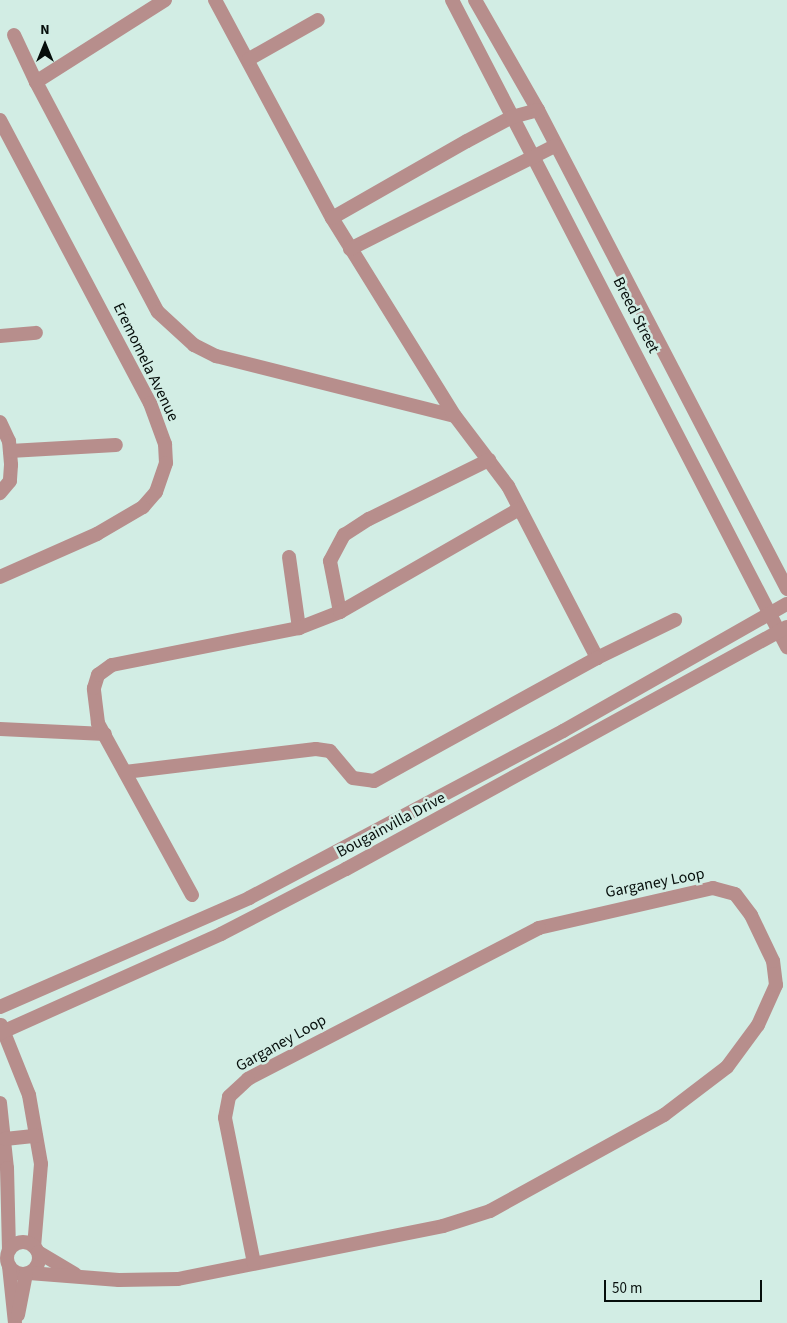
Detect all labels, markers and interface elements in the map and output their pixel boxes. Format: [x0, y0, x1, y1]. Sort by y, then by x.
north arrow [20, 20, 70, 70]
text: N [40, 20, 50, 40]
street label: Breed Street [609, 274, 663, 356]
street label: Eremomela Avenue [109, 300, 183, 424]
street label: Bougainvilla Drive [333, 788, 449, 862]
street label: Garganey Loop [604, 864, 706, 902]
street label: Garganey Loop [232, 1010, 330, 1076]
scale bar [607, 1270, 764, 1302]
text: 50 m [612, 1278, 642, 1299]

